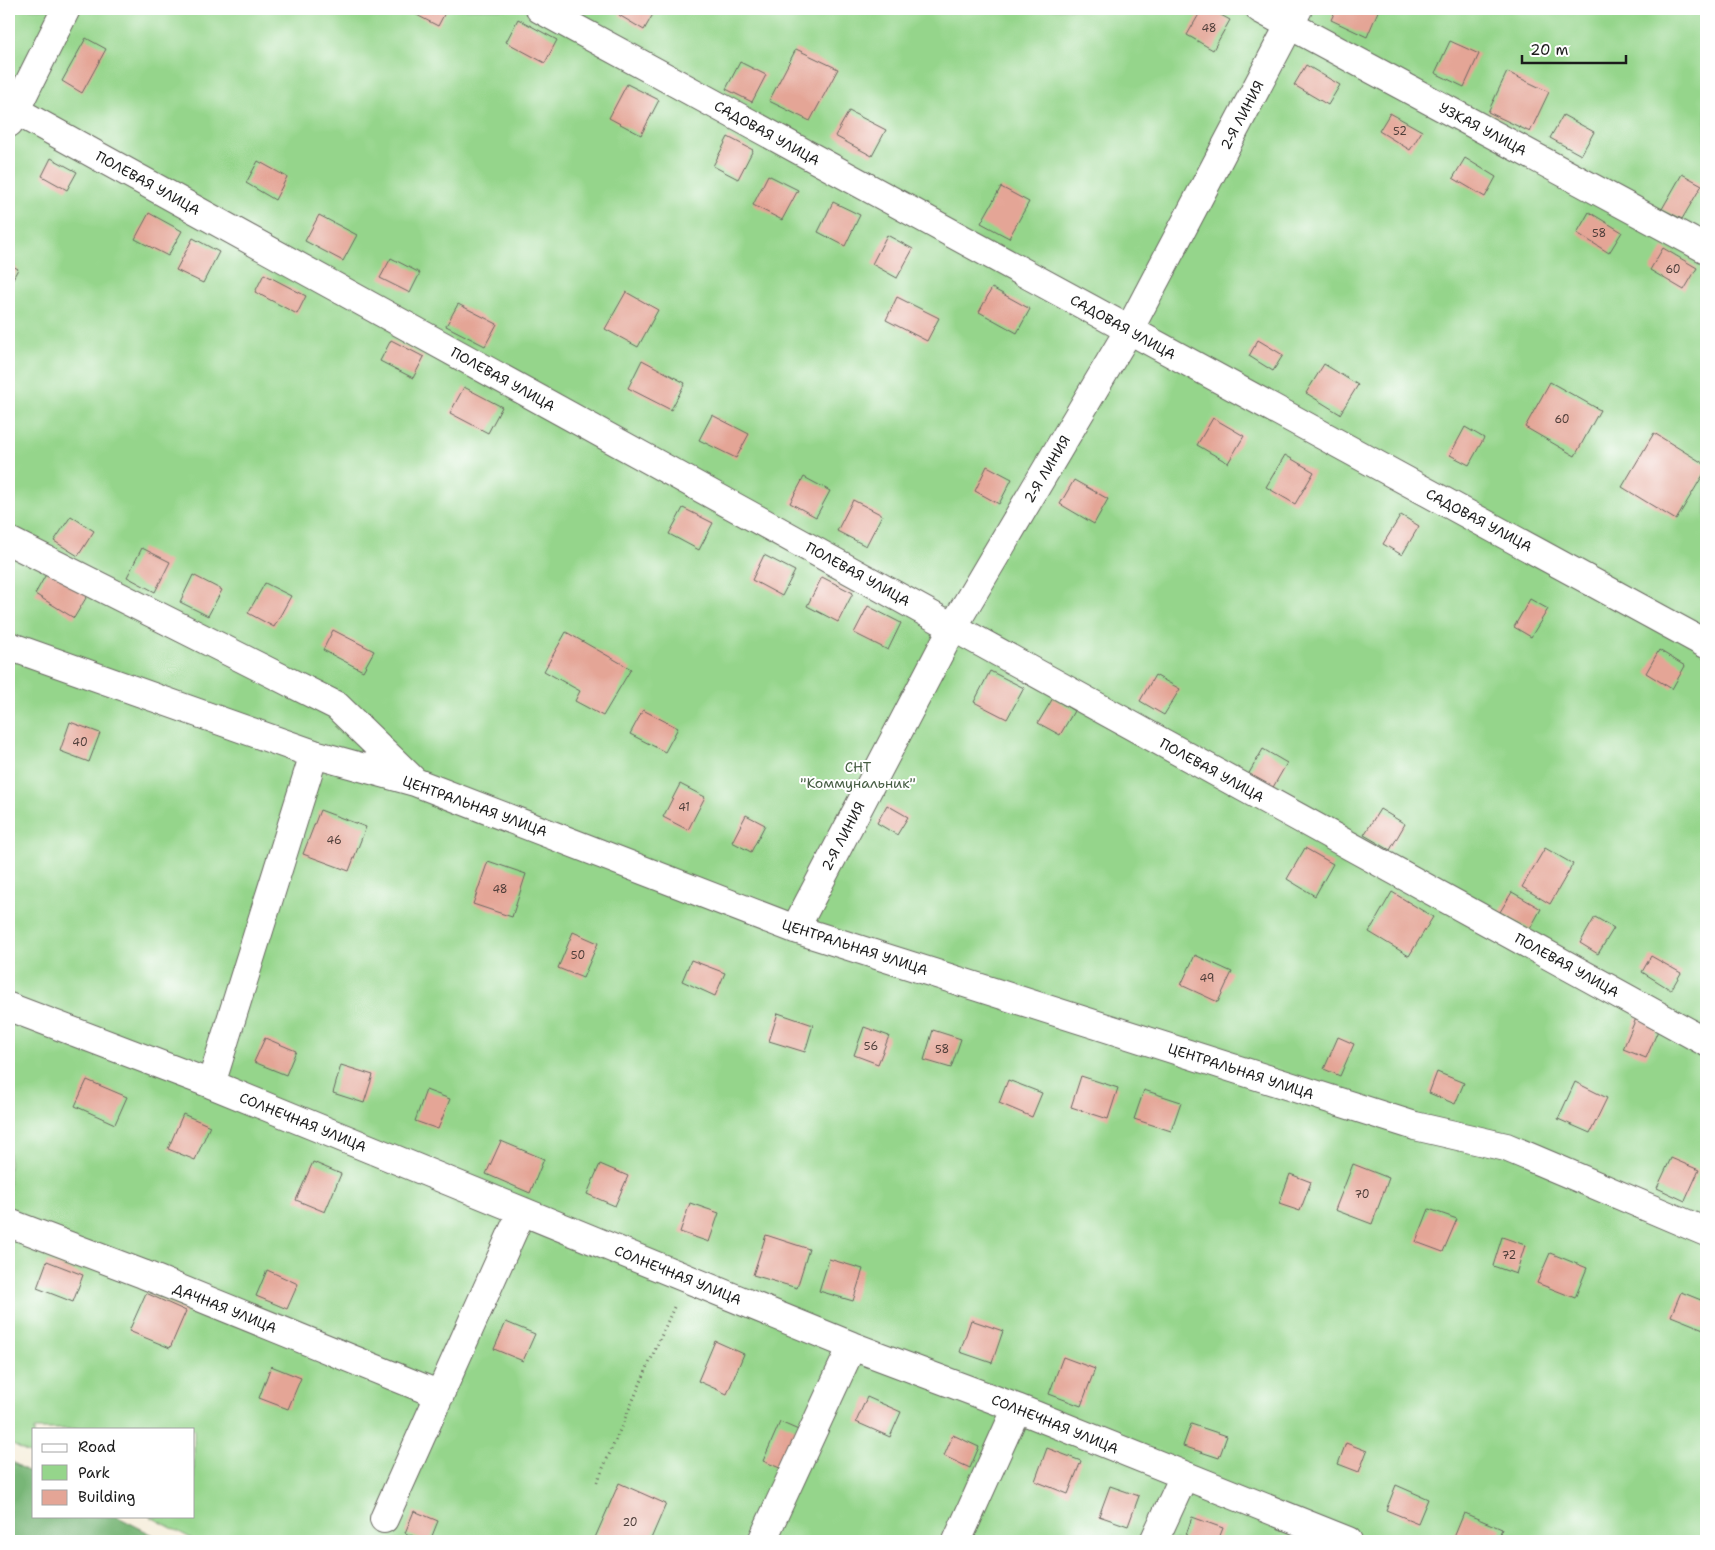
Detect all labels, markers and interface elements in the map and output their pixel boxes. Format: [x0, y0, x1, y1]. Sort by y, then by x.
house number: 48 [1201, 21, 1217, 36]
scale bar [1522, 32, 1626, 64]
text: 20 m [1530, 40, 1569, 60]
street label: 2-Я ЛИНИЯ [1216, 77, 1268, 153]
street label: САДОВАЯ УЛИЦА [711, 97, 823, 169]
street label: УЗКАЯ УЛИЦА [1436, 98, 1530, 160]
house number: 52 [1393, 124, 1407, 139]
street label: ПОЛЕВАЯ УЛИЦА [93, 147, 203, 219]
house number: 58 [1592, 226, 1606, 241]
house number: 60 [1665, 262, 1681, 277]
street label: САДОВАЯ УЛИЦА [1067, 291, 1179, 363]
street label: ПОЛЕВАЯ УЛИЦА [448, 343, 558, 415]
house number: 60 [1554, 412, 1570, 427]
street label: 2-Я ЛИНИЯ [1020, 432, 1074, 506]
street label: САДОВАЯ УЛИЦА [1423, 484, 1535, 556]
street label: ПОЛЕВАЯ УЛИЦА [803, 538, 913, 610]
street label: ПОЛЕВАЯ УЛИЦА [1157, 734, 1267, 806]
house number: 40 [72, 735, 88, 750]
park label: СНТ "Коммунальник" [800, 758, 916, 792]
street label: ЦЕНТРАЛЬНАЯ УЛИЦА [400, 771, 550, 841]
street label: 2-Я ЛИНИЯ [817, 798, 869, 874]
house number: 41 [678, 800, 690, 815]
house number: 46 [326, 833, 342, 848]
house number: 48 [492, 882, 508, 897]
street label: ЦЕНТРАЛЬНАЯ УЛИЦА [780, 915, 930, 979]
street label: ПОЛЕВАЯ УЛИЦА [1512, 929, 1622, 1001]
house number: 50 [571, 948, 585, 963]
house number: 49 [1200, 971, 1214, 986]
house number: 56 [864, 1039, 878, 1054]
street label: ЦЕНТРАЛЬНАЯ УЛИЦА [1166, 1039, 1316, 1103]
house number: 58 [935, 1042, 949, 1057]
street label: СОЛНЕЧНАЯ УЛИЦА [237, 1088, 369, 1156]
house number: 70 [1354, 1187, 1370, 1202]
street label: СОЛНЕЧНАЯ УЛИЦА [612, 1241, 744, 1309]
house number: 72 [1502, 1248, 1516, 1263]
street label: ДАЧНАЯ УЛИЦА [171, 1279, 279, 1337]
street label: СОЛНЕЧНАЯ УЛИЦА [989, 1390, 1121, 1458]
legend [32, 1428, 195, 1518]
text: Road [78, 1437, 116, 1457]
text: Park [78, 1463, 110, 1483]
text: Building [78, 1487, 135, 1507]
house number: 20 [622, 1515, 638, 1530]

